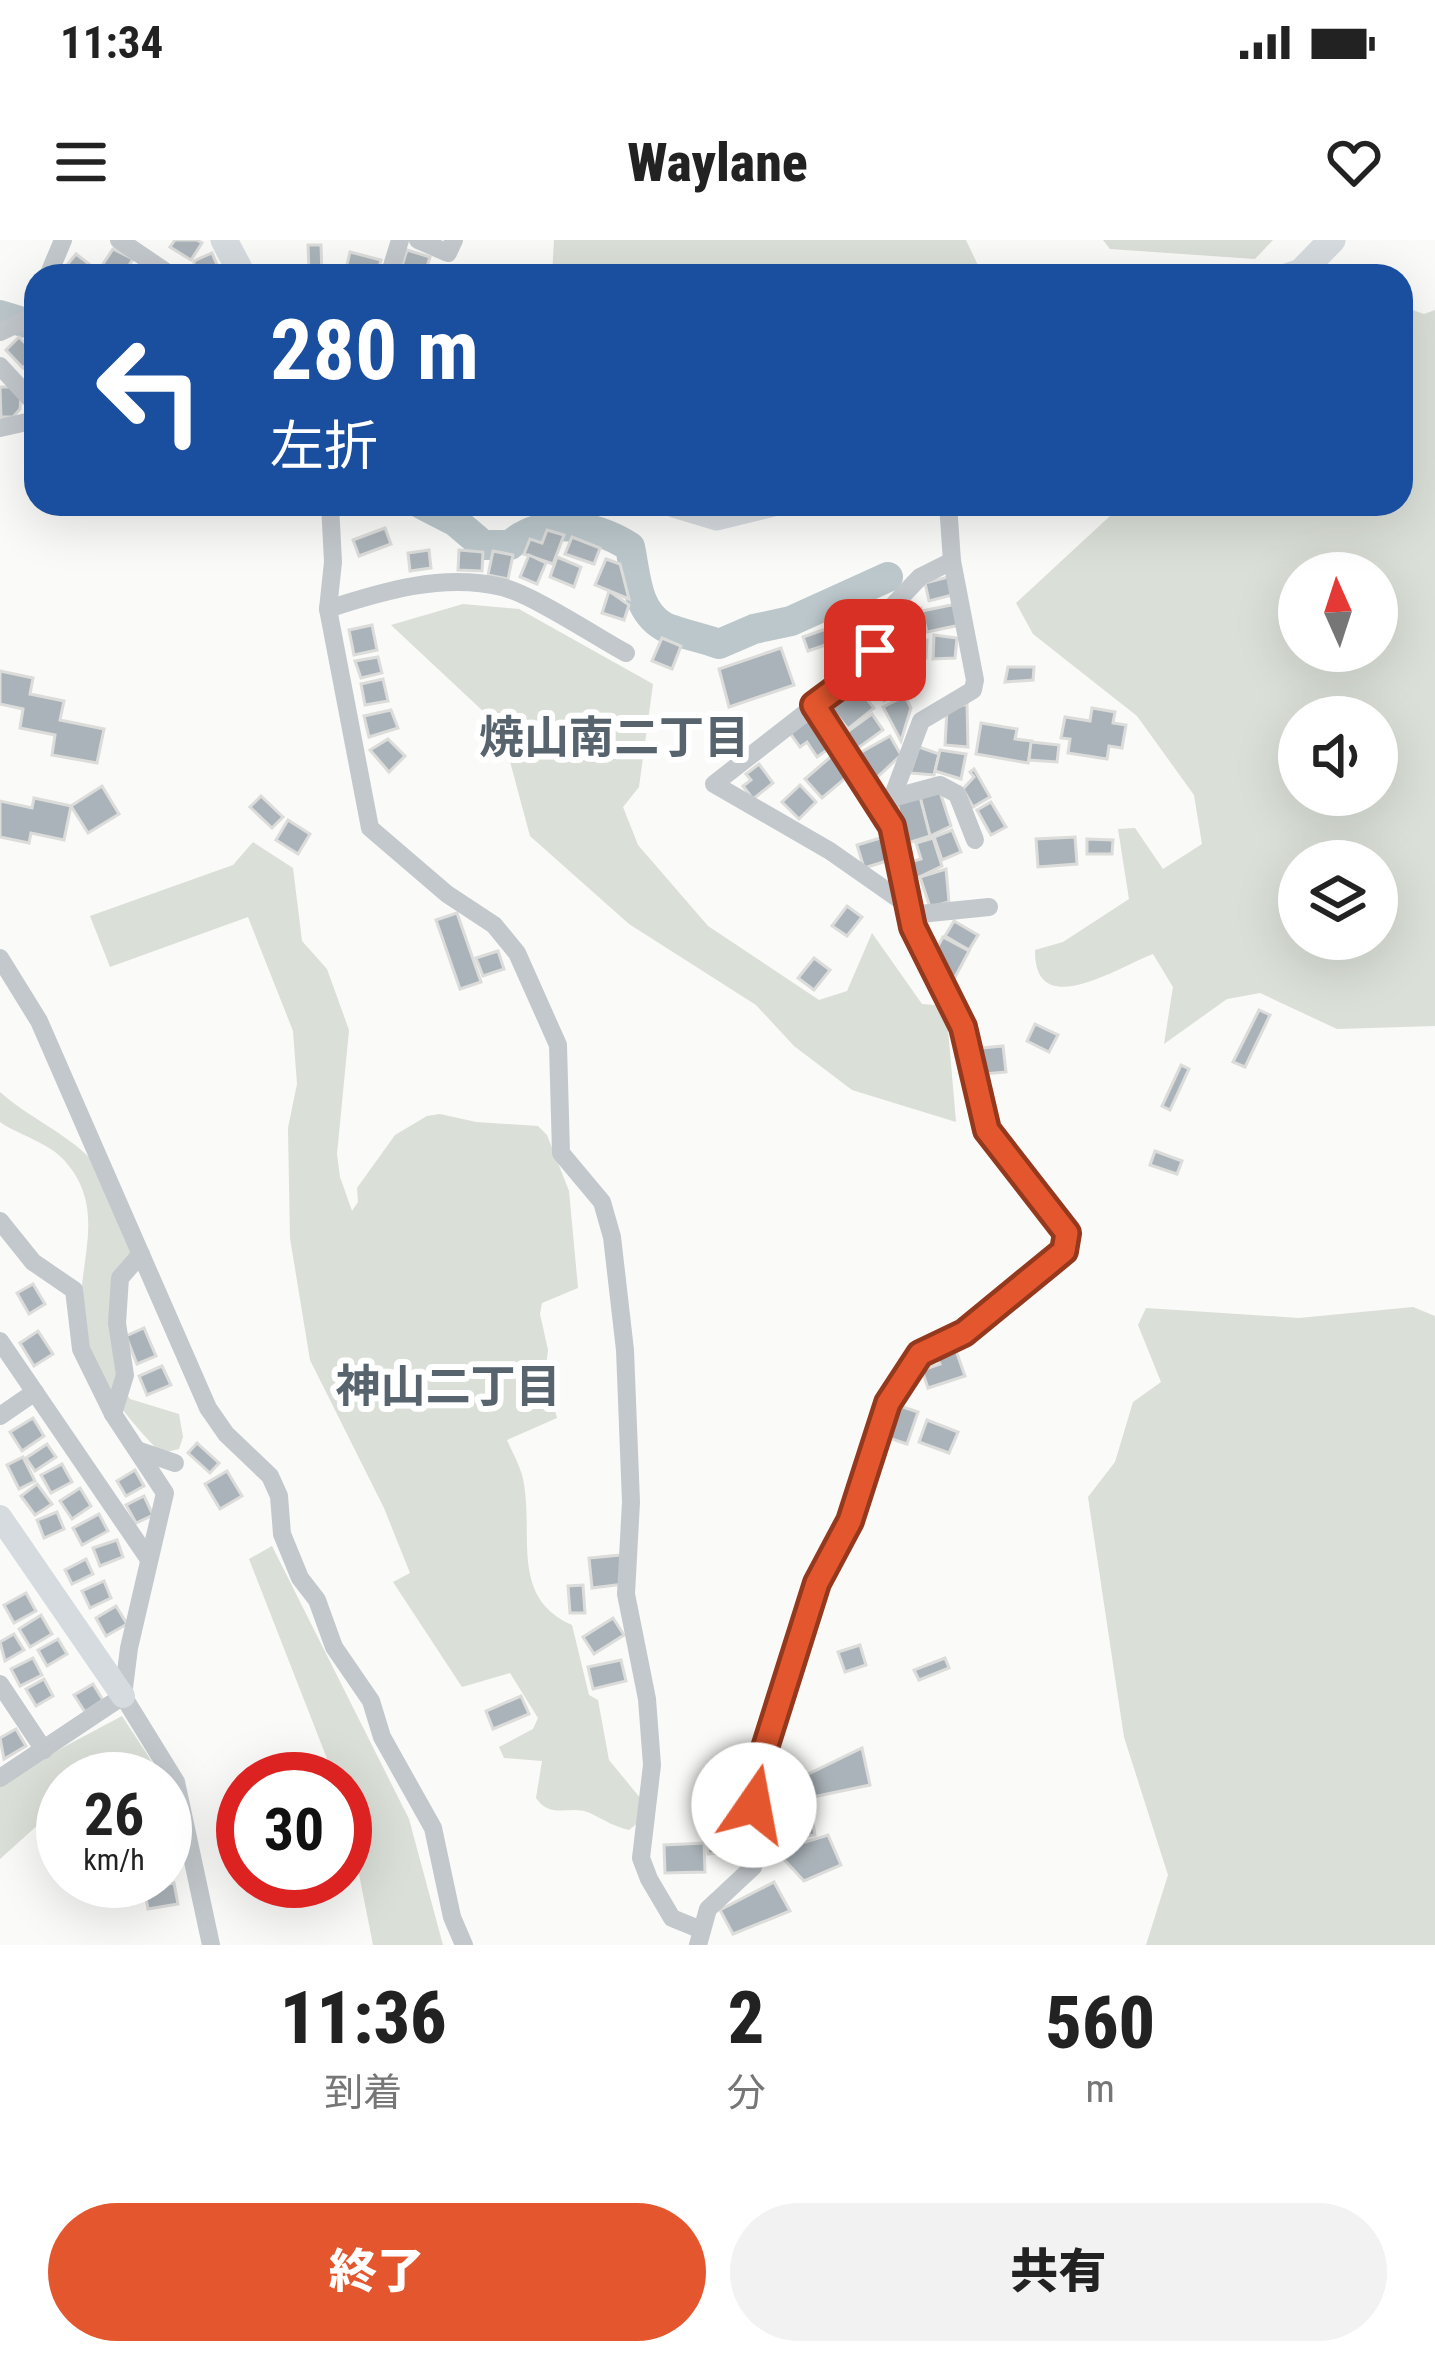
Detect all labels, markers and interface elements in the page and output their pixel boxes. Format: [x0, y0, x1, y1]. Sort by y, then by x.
text: 11:34 [60, 16, 163, 69]
icon: menu [48, 129, 114, 195]
icon: heart [1321, 129, 1387, 195]
text: Waylane [627, 131, 808, 194]
text: 280 m [270, 301, 479, 400]
icon: left [72, 312, 228, 468]
text: 左折 [270, 415, 378, 478]
north arrow [1278, 552, 1398, 672]
map controls [1278, 552, 1398, 960]
pin [824, 599, 926, 701]
icon: arrive [842, 617, 908, 683]
button: sound [1278, 696, 1398, 816]
district label: 焼山南二丁目 [479, 711, 749, 764]
button: layers [1278, 840, 1398, 960]
district label: 神山二丁目 [335, 1360, 561, 1413]
position arrow [691, 1742, 817, 1868]
speed limit sign: 30 [216, 1752, 372, 1908]
text: 26 [84, 1779, 144, 1850]
text: km/h [83, 1842, 145, 1877]
text: 11:36 [280, 1976, 447, 2061]
text: 2 [728, 1976, 764, 2061]
text: 560 [1045, 1981, 1155, 2066]
text: m [1086, 2066, 1115, 2112]
text: 到着 [324, 2070, 402, 2116]
text: 分 [726, 2070, 765, 2116]
button: 終了 [48, 2203, 706, 2341]
button: 共有 [730, 2203, 1387, 2341]

